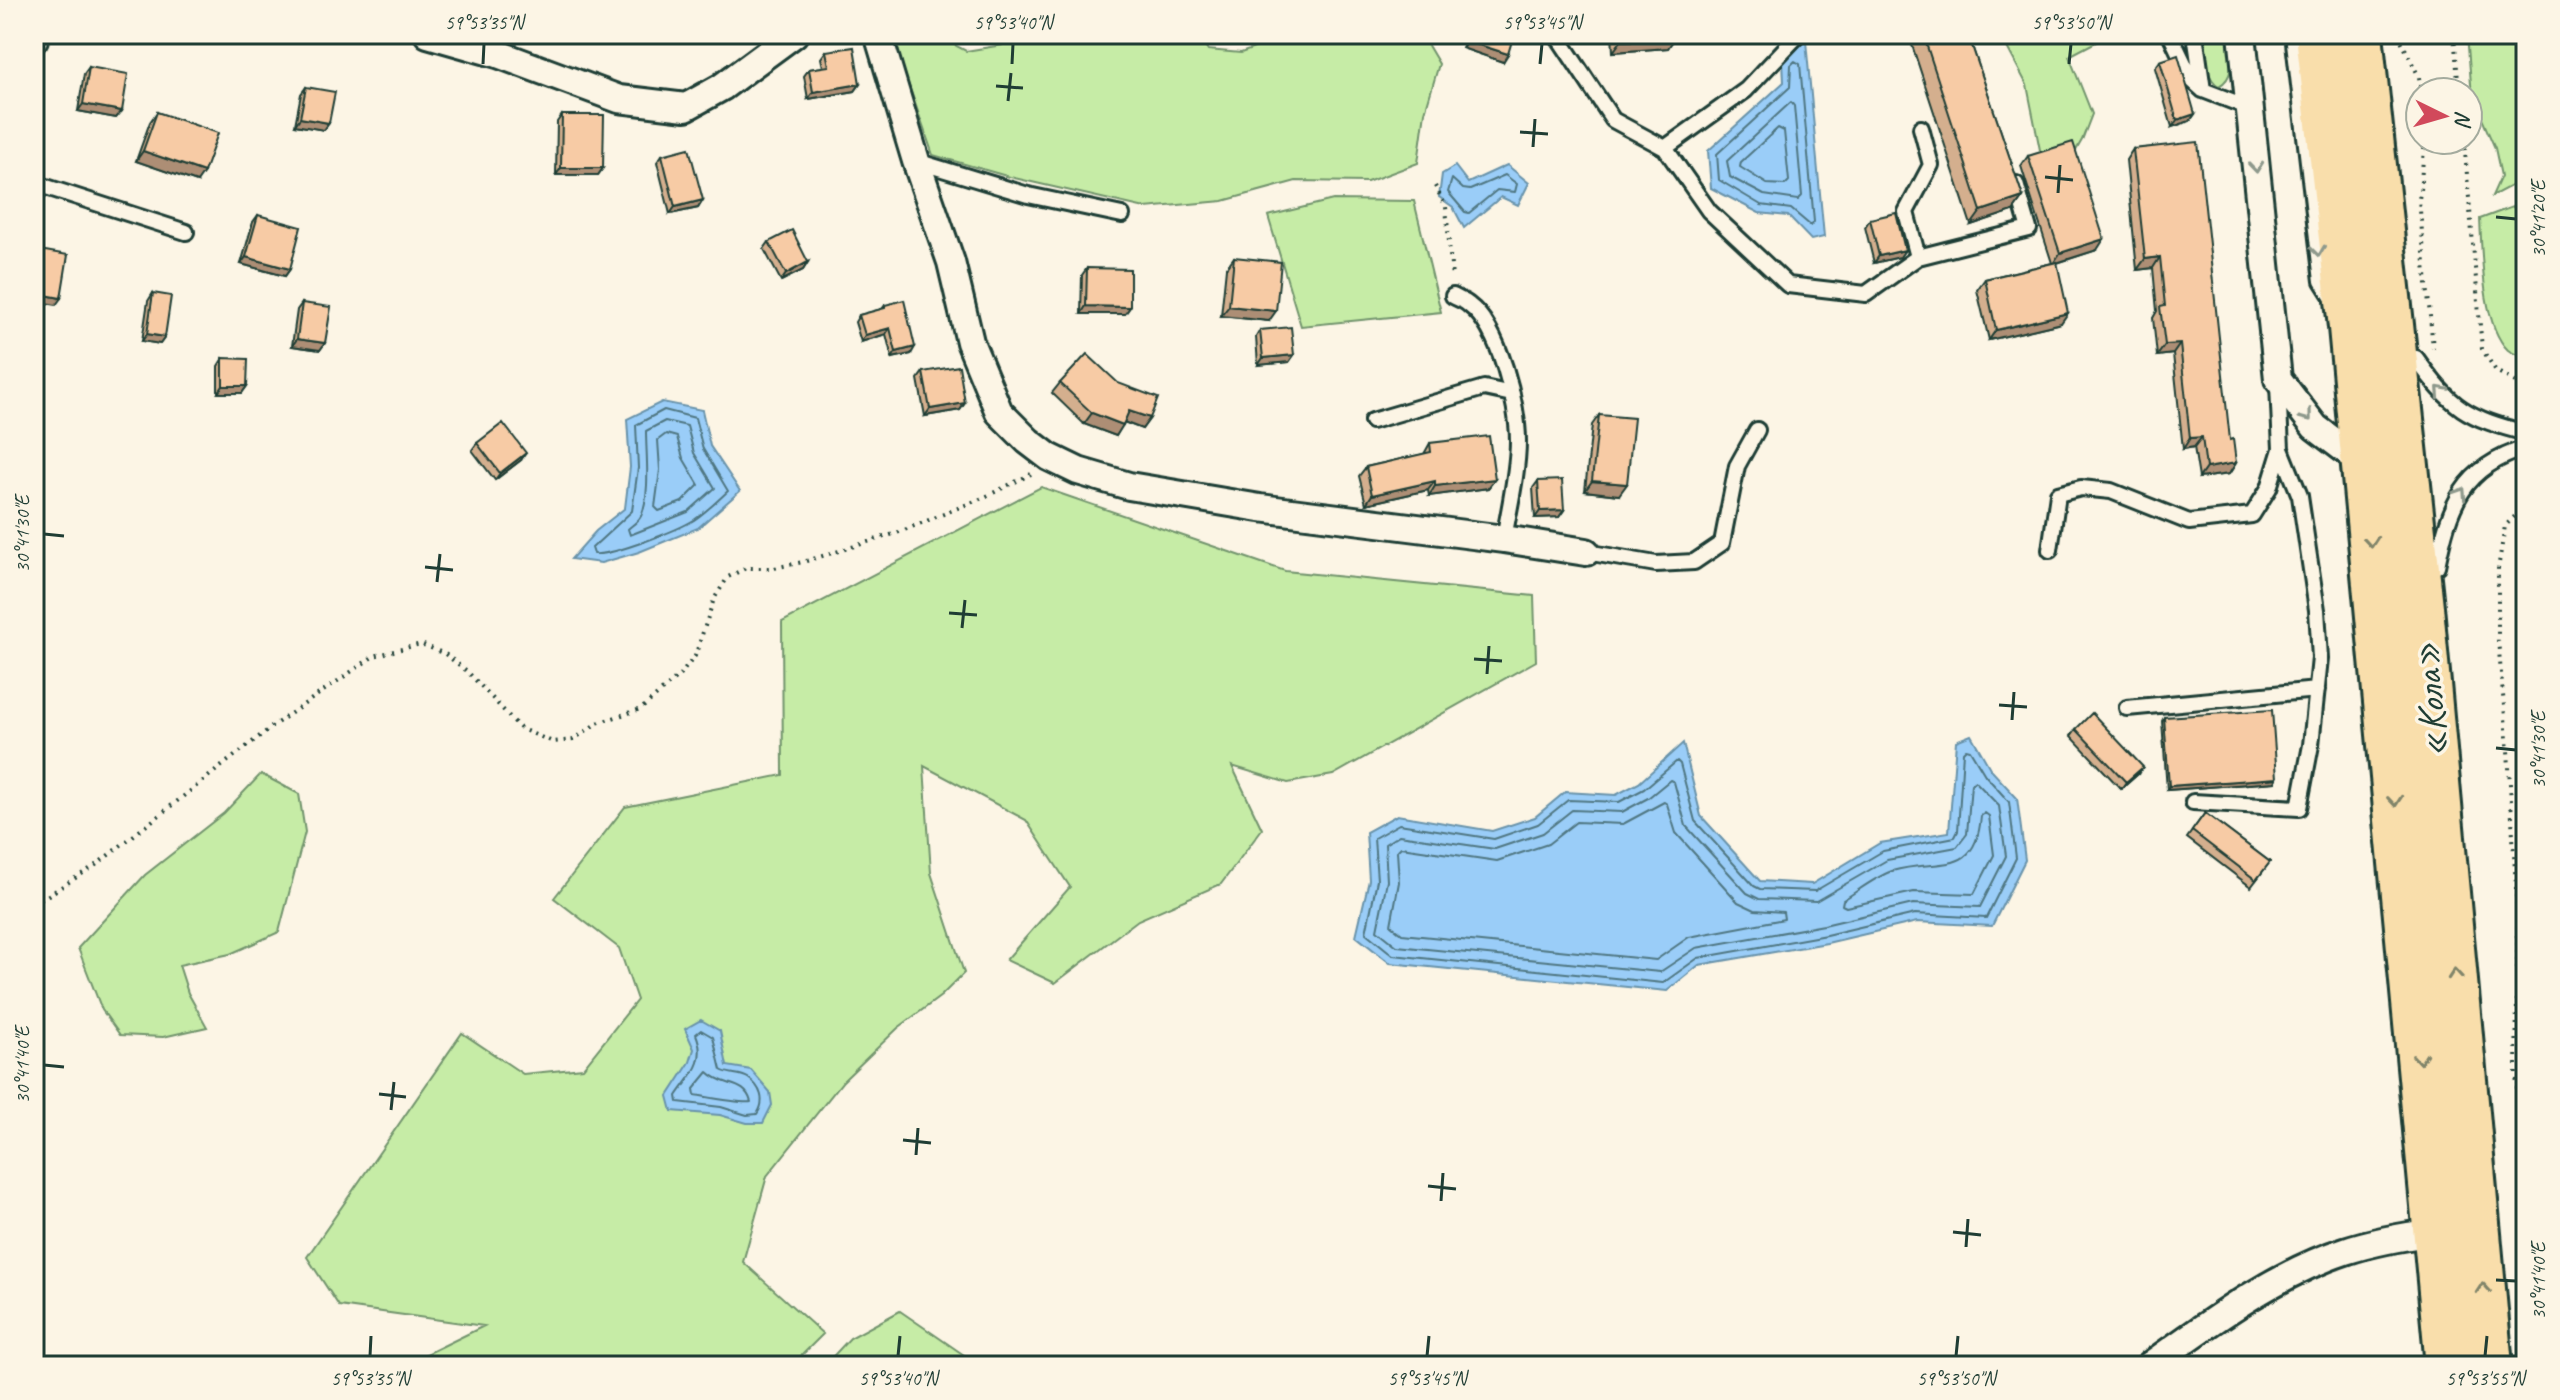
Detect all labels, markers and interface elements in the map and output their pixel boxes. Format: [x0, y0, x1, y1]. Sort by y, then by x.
text: 59°53'35"N [445, 10, 526, 35]
text: 59°53'40"N [974, 10, 1055, 35]
text: 59°53'45"N [1503, 10, 1584, 35]
text: 59°53'50"N [2032, 10, 2113, 35]
north arrow [2404, 76, 2484, 156]
text: N [2448, 110, 2477, 129]
one-way arrow [2247, 161, 2264, 174]
text: 30°41'20"E [2526, 178, 2551, 258]
one-way arrow [2310, 244, 2327, 257]
one-way arrow [2436, 385, 2450, 400]
one-way arrow [2297, 407, 2312, 421]
one-way arrow [2452, 487, 2467, 501]
text: 30°41'30"E [10, 493, 35, 573]
one-way arrow [2362, 536, 2379, 549]
street label: «Кола» [2400, 640, 2460, 760]
text: 30°41'30"E [2526, 709, 2551, 789]
one-way arrow [2387, 794, 2404, 807]
one-way arrow [2446, 967, 2463, 980]
text: 30°41'40"E [10, 1024, 35, 1104]
one-way arrow [2411, 1053, 2428, 1066]
text: 30°41'40"E [2526, 1240, 2551, 1320]
one-way arrow [2475, 1281, 2492, 1294]
text: 59°53'35"N [331, 1366, 412, 1391]
text: 59°53'40"N [859, 1366, 940, 1391]
text: 59°53'45"N [1388, 1366, 1469, 1391]
text: 59°53'50"N [1917, 1366, 1998, 1391]
text: 59°53'55"N [2446, 1366, 2527, 1391]

